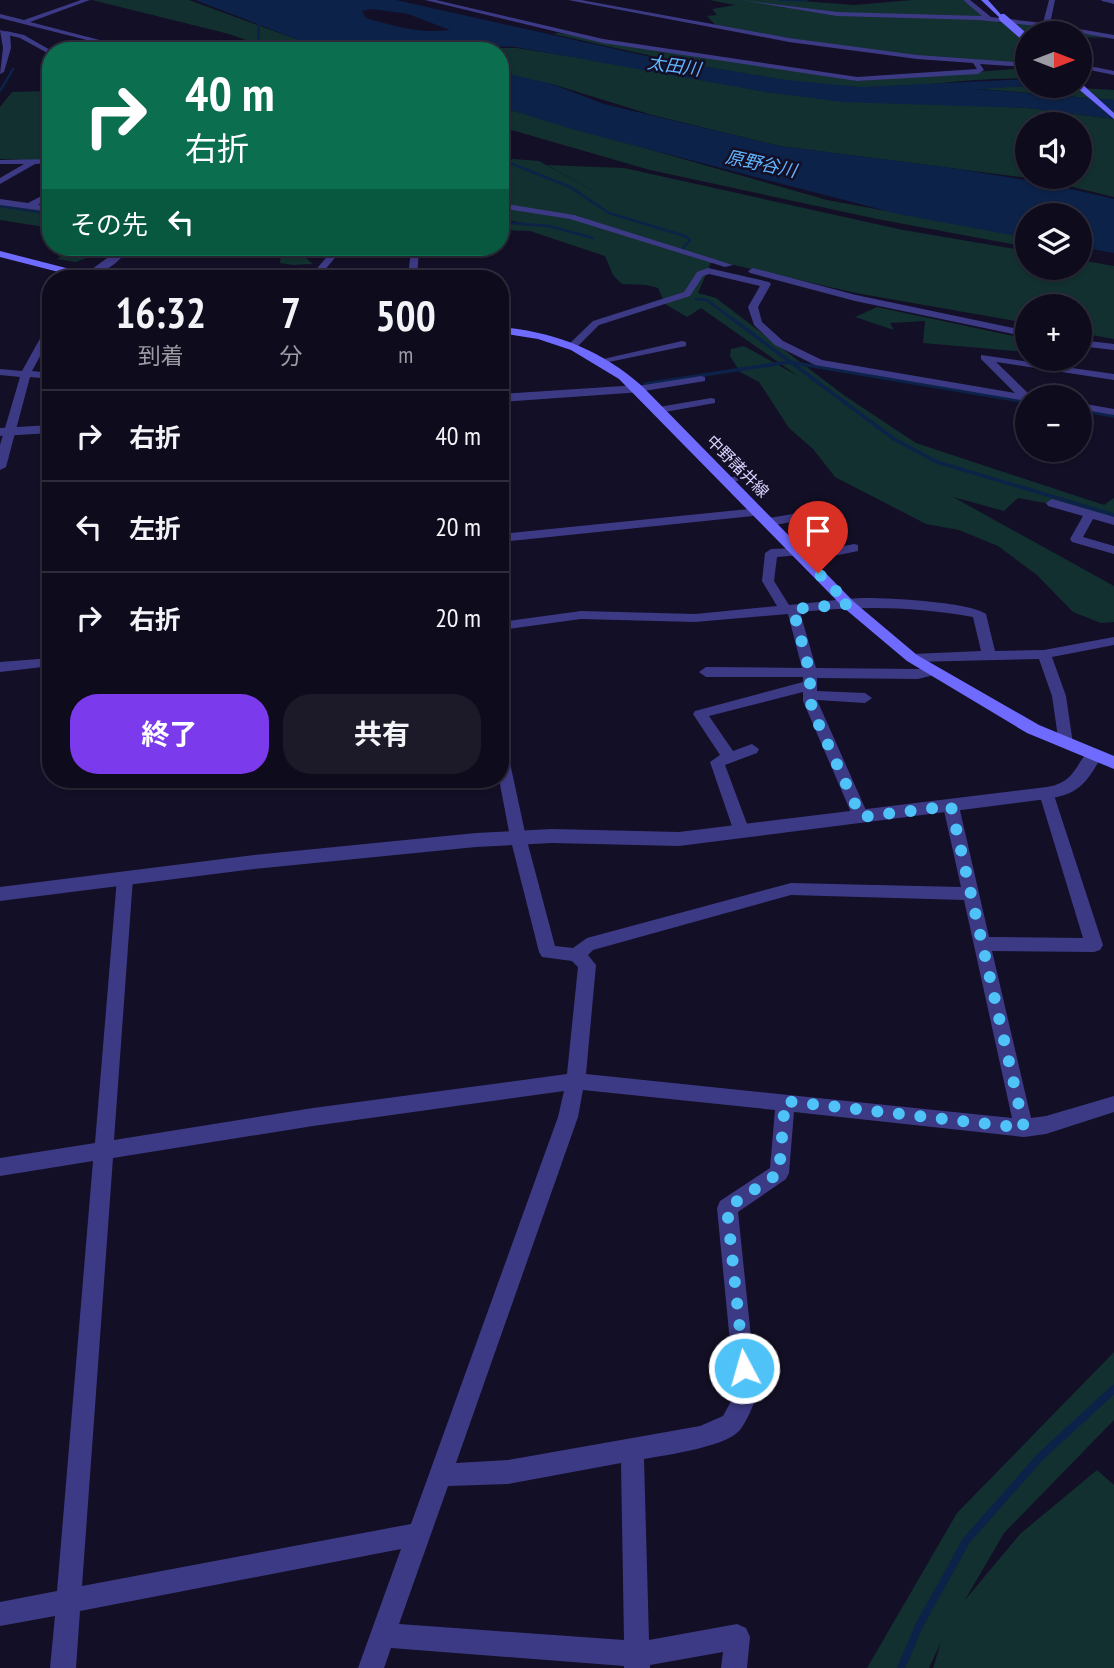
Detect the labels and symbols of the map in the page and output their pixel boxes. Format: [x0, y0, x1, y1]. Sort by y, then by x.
north arrow [1015, 21, 1092, 98]
water label: 太田川 [646, 50, 704, 81]
water label: 原野谷川 [723, 145, 801, 183]
street label: 中野諸井線 [703, 431, 773, 501]
pin [788, 501, 848, 573]
position arrow [707, 1331, 781, 1405]

